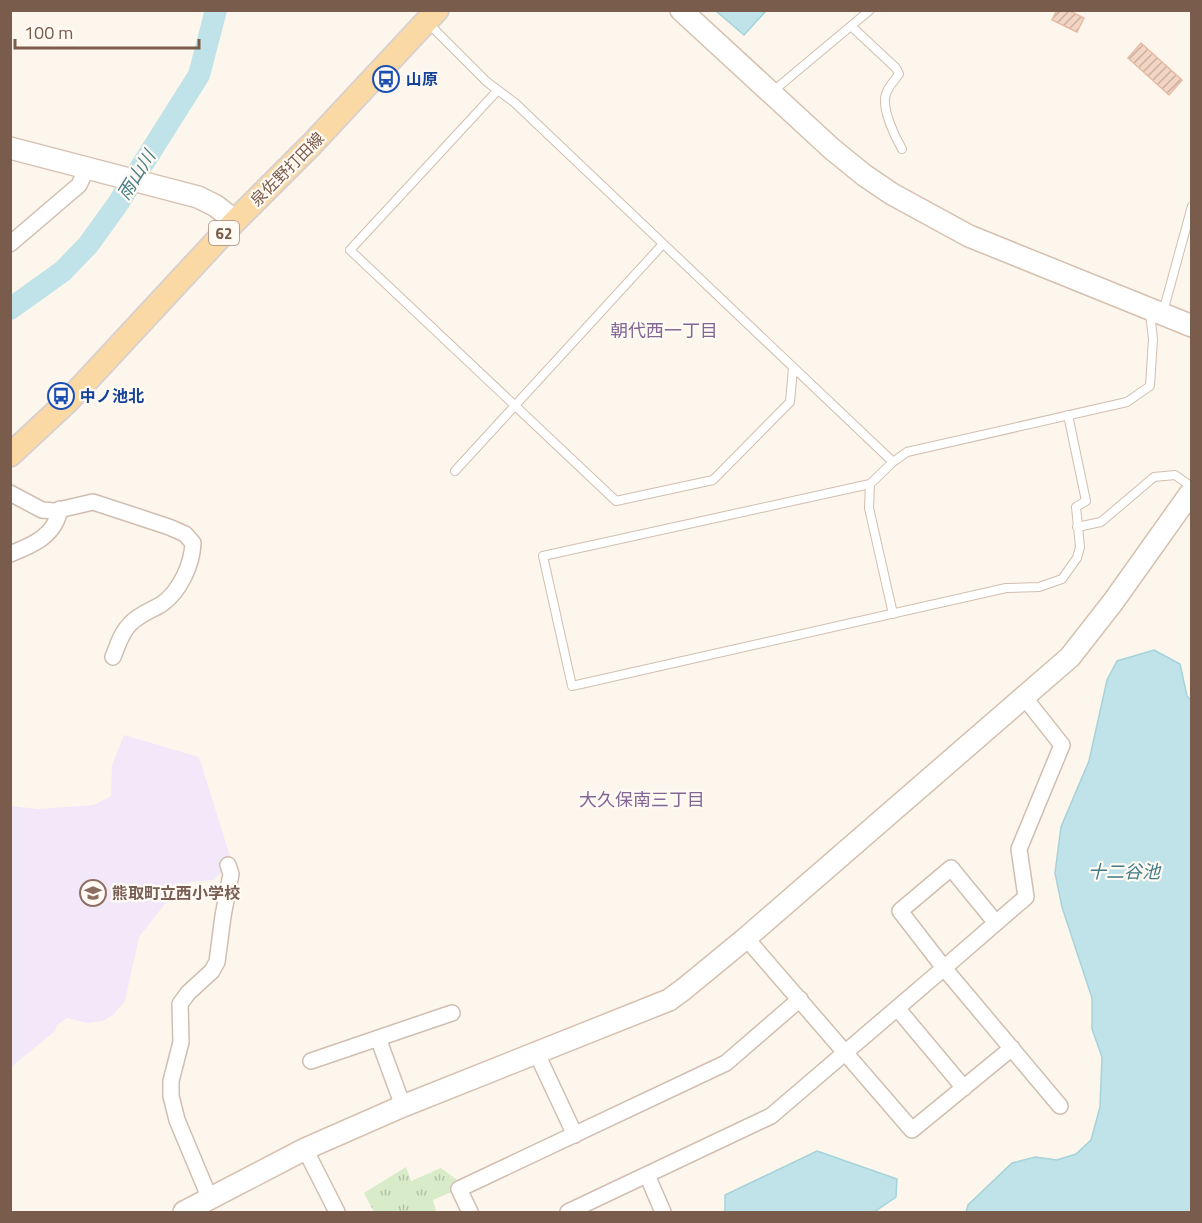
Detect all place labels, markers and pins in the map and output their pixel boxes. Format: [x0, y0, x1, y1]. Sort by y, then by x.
bus stop icon: 山原 [371, 64, 401, 94]
place label: 山原 [406, 67, 438, 91]
bus stop icon: 中ノ池北 [46, 381, 76, 411]
place label: 中ノ池北 [80, 384, 144, 408]
school or university icon: 熊取町立西小学校 [78, 878, 108, 908]
place label: 熊取町立西小学校 [112, 881, 240, 905]

